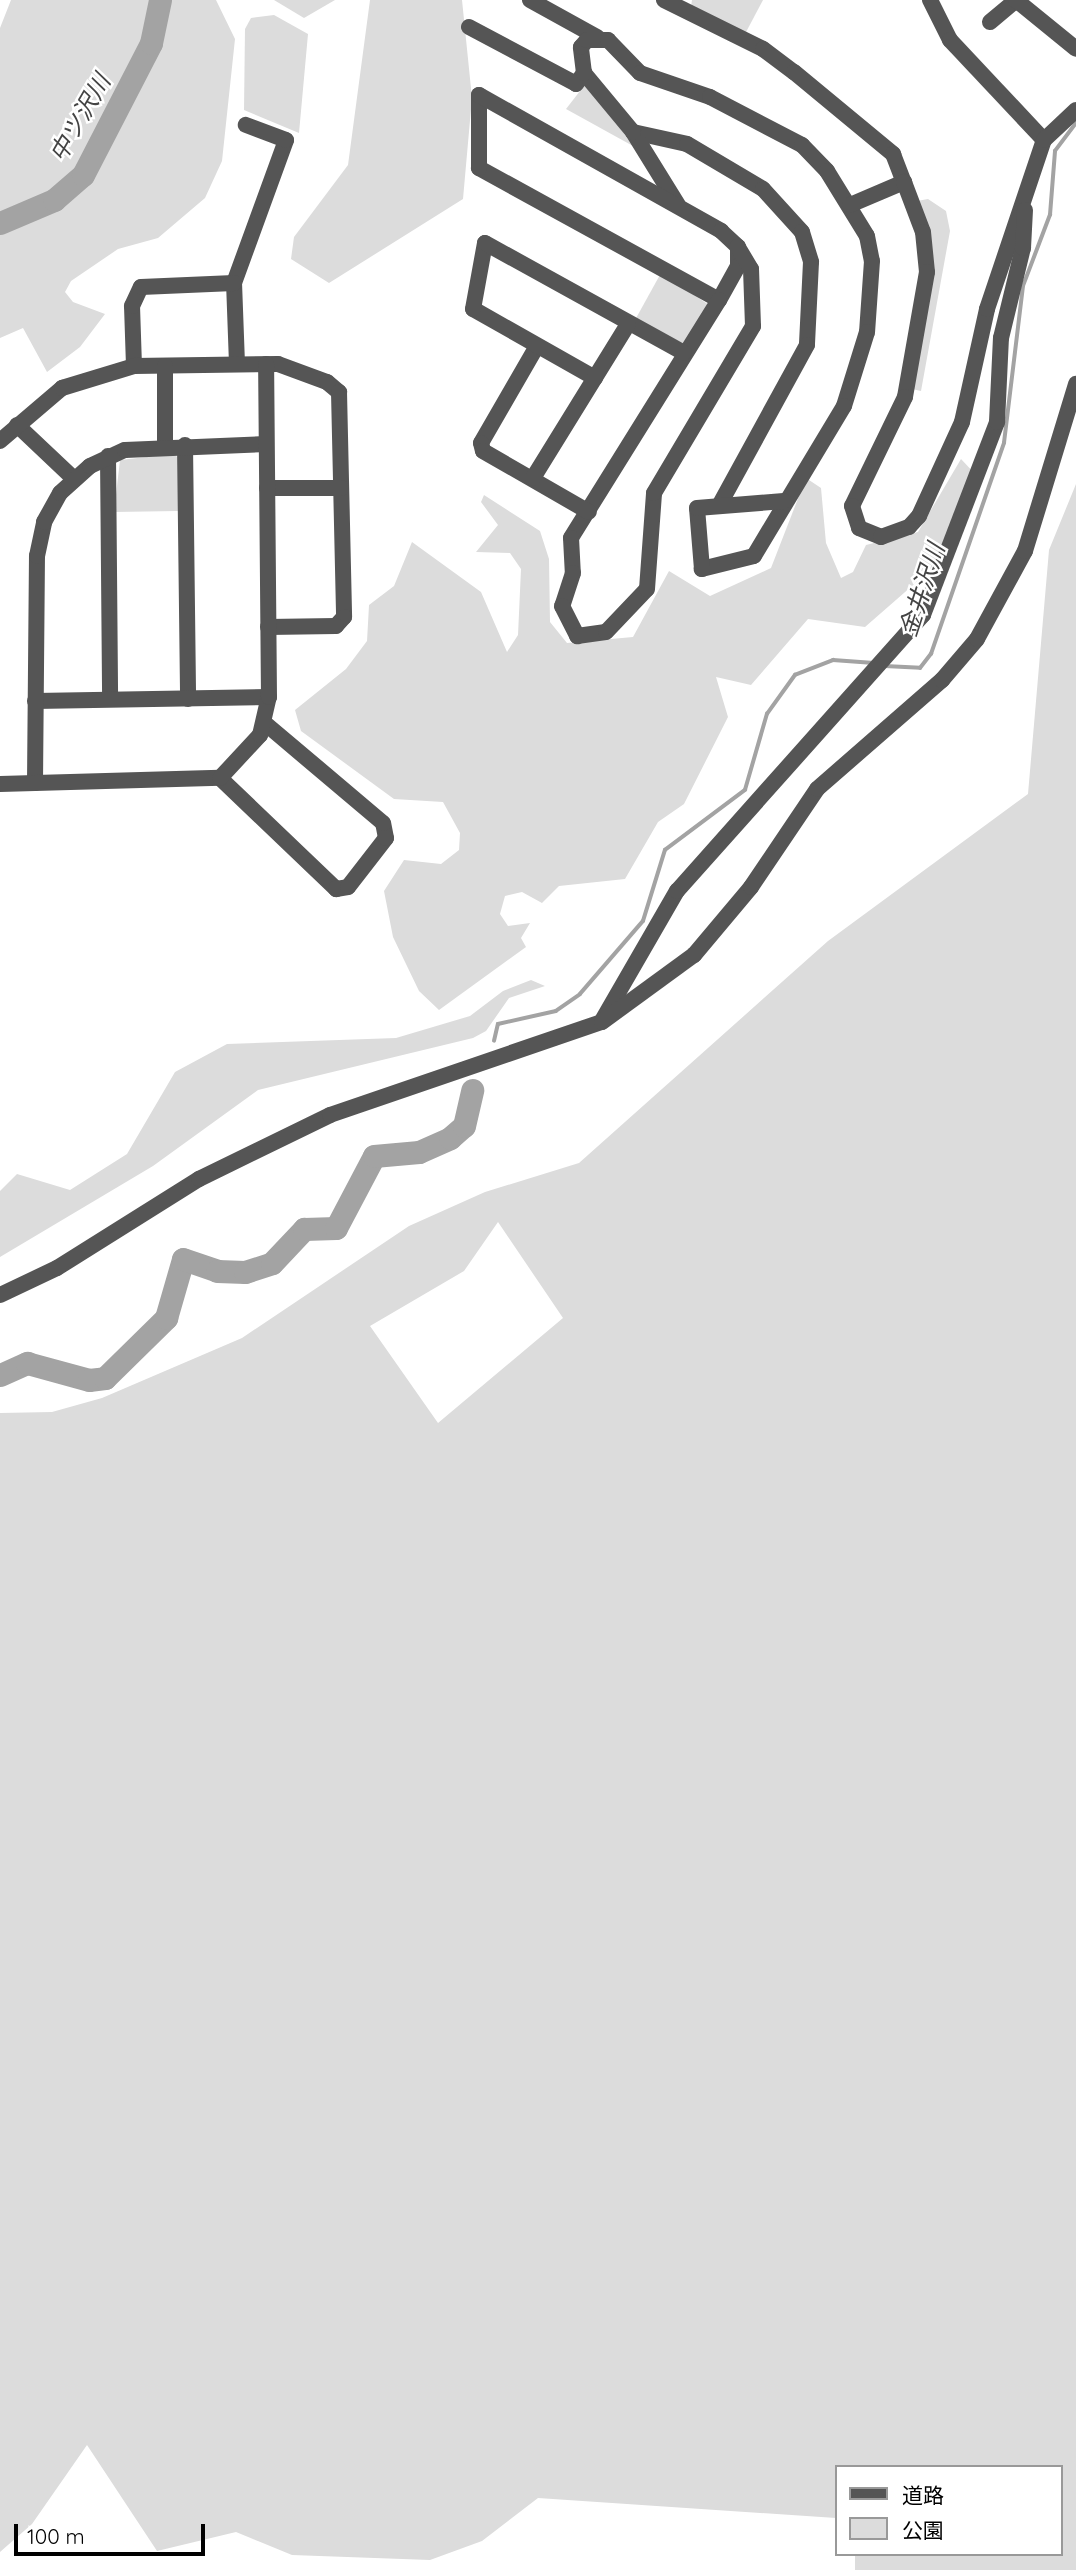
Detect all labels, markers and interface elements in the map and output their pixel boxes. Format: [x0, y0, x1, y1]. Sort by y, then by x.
water label: 中ツ沢川 [44, 69, 116, 167]
water label: 金井沢川 [893, 540, 951, 640]
legend [834, 2465, 1062, 2556]
text: 道路 [902, 2482, 944, 2508]
scale bar [18, 2510, 208, 2554]
text: 公園 [902, 2517, 944, 2543]
text: 100 m [27, 2523, 85, 2549]

